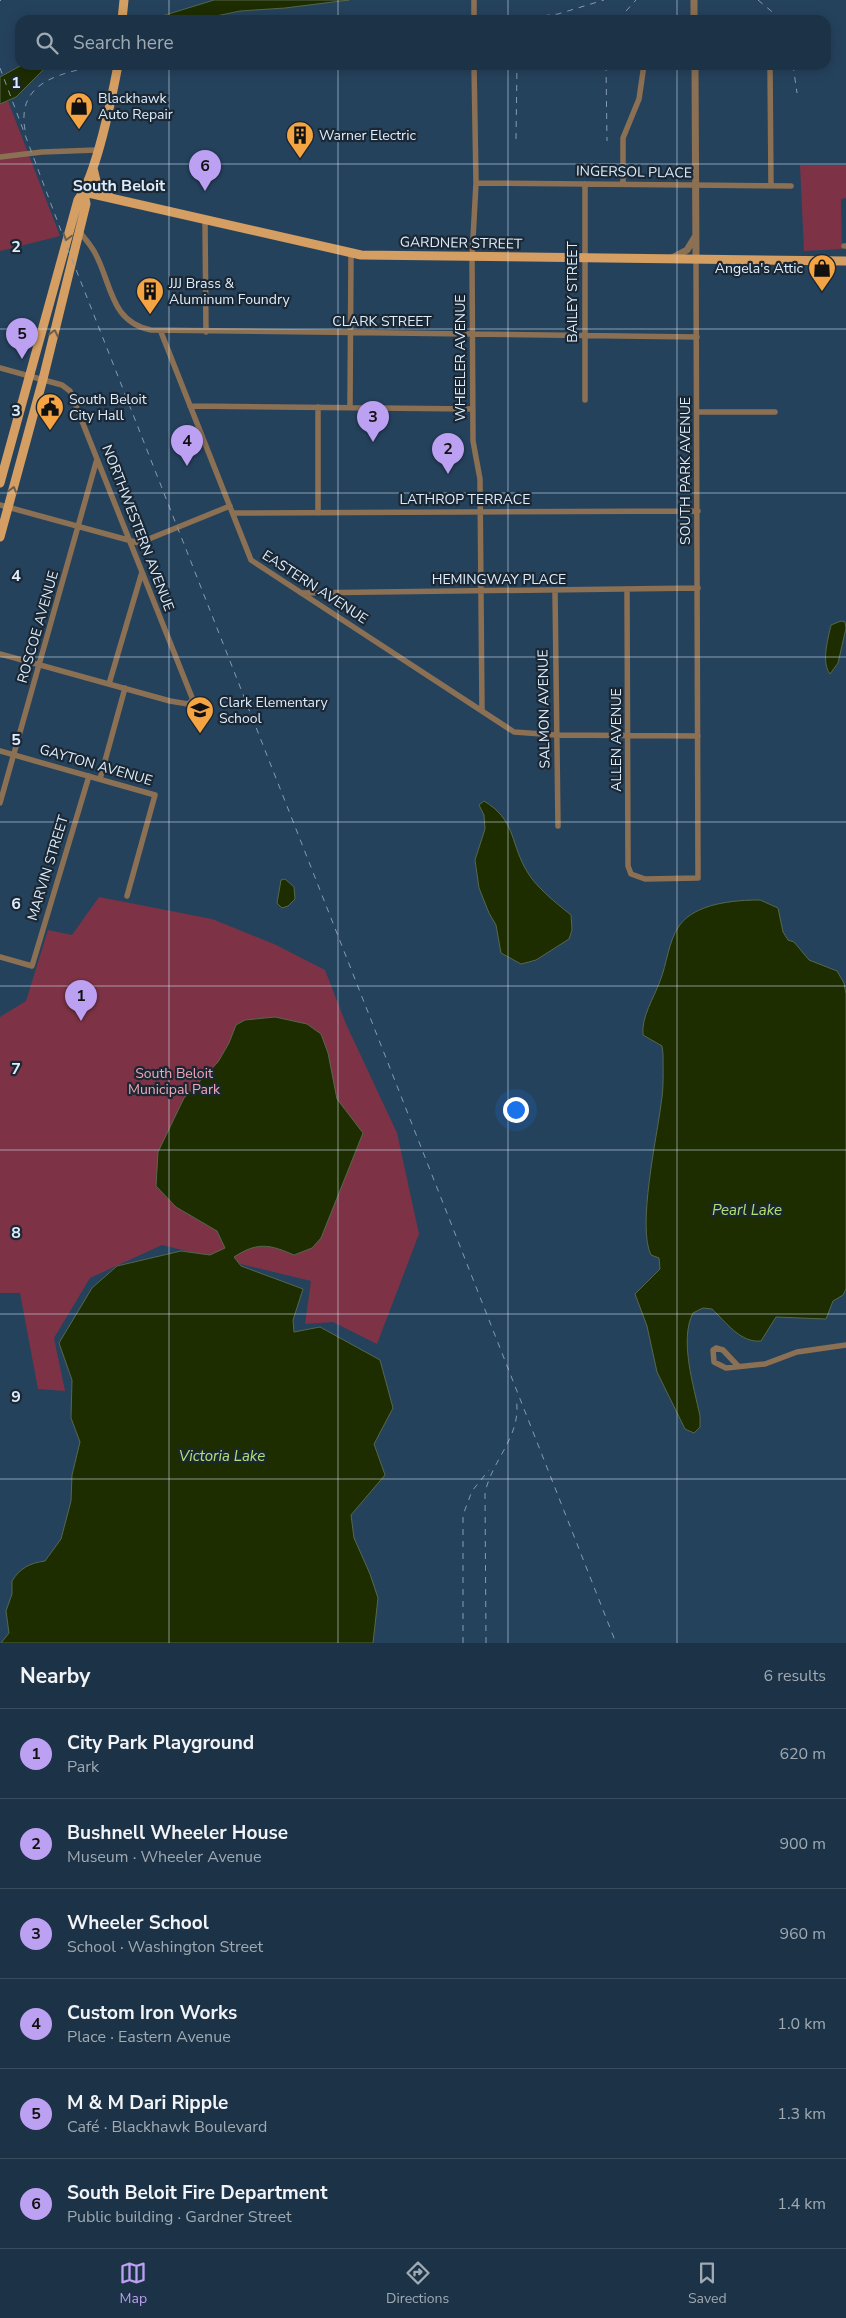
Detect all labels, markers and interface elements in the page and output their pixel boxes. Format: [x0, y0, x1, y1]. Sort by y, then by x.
search box [15, 15, 831, 70]
icon: search [33, 29, 61, 57]
text: Search here [73, 30, 174, 56]
text: 1 [11, 72, 21, 94]
place label: Blackhawk Auto Repair [98, 89, 173, 124]
shop icon: Blackhawk Auto Repair [64, 91, 94, 130]
building icon: Warner Electric [285, 120, 315, 159]
place label: Warner Electric [319, 126, 416, 145]
pin: 6 [189, 150, 221, 191]
street label: INGERSOL PLACE [576, 161, 692, 183]
district label: South Beloit [73, 175, 166, 197]
street label: GARDNER STREET [400, 232, 523, 254]
one-way arrow [63, 233, 73, 241]
text: 2 [11, 236, 21, 258]
street label: BAILEY STREET [563, 241, 582, 343]
shop icon: Angela's Attic [807, 253, 837, 292]
place label: Angela's Attic [715, 259, 804, 278]
place label: JJJ Brass & Aluminum Foundry [168, 274, 290, 309]
building icon: JJJ Brass & Aluminum Foundry [135, 276, 165, 315]
street label: WHEELER AVENUE [451, 294, 470, 422]
street label: CLARK STREET [332, 312, 432, 331]
pin: 5 [6, 318, 38, 359]
one-way arrow [48, 328, 59, 337]
place label: South Beloit City Hall [69, 390, 147, 425]
public building icon: South Beloit City Hall [35, 392, 65, 431]
street label: SOUTH PARK AVENUE [676, 397, 695, 545]
text: 3 [11, 400, 21, 422]
pin: 3 [357, 401, 389, 442]
pin: 4 [171, 425, 203, 466]
pin: 2 [432, 433, 464, 474]
street label: NORTHWESTERN AVENUE [97, 442, 179, 614]
one-way arrow [7, 486, 17, 494]
street label: LATHROP TERRACE [400, 490, 530, 509]
street label: EASTERN AVENUE [259, 546, 371, 628]
text: 4 [11, 565, 21, 587]
street label: ROSCOE AVENUE [13, 569, 63, 685]
street label: HEMINGWAY PLACE [432, 570, 566, 589]
street label: SALMON AVENUE [533, 649, 555, 769]
street label: ALLEN AVENUE [607, 688, 626, 792]
place label: Clark Elementary School [219, 693, 328, 728]
school or university icon: Clark Elementary School [185, 695, 215, 734]
text: 5 [11, 729, 21, 751]
street label: GAYTON AVENUE [37, 740, 155, 790]
street label: MARVIN STREET [23, 812, 73, 923]
text: 6 [11, 893, 21, 915]
pin: 1 [65, 980, 97, 1021]
text: 7 [11, 1058, 21, 1080]
park label: South Beloit Municipal Park [128, 1064, 221, 1099]
your location [503, 1097, 529, 1123]
water label: Pearl Lake [712, 1200, 782, 1220]
text: 8 [11, 1222, 21, 1244]
text: 9 [11, 1386, 21, 1408]
water label: Victoria Lake [179, 1446, 265, 1466]
text: Nearby [20, 1662, 90, 1690]
text: 6 results [764, 1665, 826, 1687]
text: City Park Playground [67, 1730, 254, 1756]
text: 1 [31, 1743, 41, 1765]
text: 620 m [779, 1743, 826, 1765]
text: Park [67, 1756, 99, 1778]
text: Bushnell Wheeler House [67, 1820, 288, 1846]
text: 2 [31, 1833, 41, 1855]
text: 900 m [779, 1833, 826, 1855]
text: Museum · Wheeler Avenue [67, 1846, 262, 1868]
text: Wheeler School [67, 1910, 209, 1936]
text: 3 [31, 1923, 41, 1945]
text: 960 m [779, 1923, 826, 1945]
text: School · Washington Street [67, 1936, 263, 1958]
text: Custom Iron Works [67, 2000, 237, 2026]
text: 4 [31, 2013, 41, 2035]
text: 1.0 km [777, 2013, 826, 2035]
text: Place · Eastern Avenue [67, 2026, 231, 2048]
text: M & M Dari Ripple [67, 2090, 228, 2116]
text: 5 [31, 2103, 41, 2125]
text: 1.3 km [777, 2103, 826, 2125]
text: Café · Blackhawk Boulevard [67, 2116, 267, 2138]
text: South Beloit Fire Department [67, 2180, 328, 2206]
text: 6 [31, 2193, 41, 2215]
text: 1.4 km [777, 2193, 826, 2215]
text: Public building · Gardner Street [67, 2206, 292, 2228]
tab: Map [119, 2259, 147, 2308]
tab: Directions [386, 2259, 449, 2308]
tab: Saved [688, 2259, 727, 2308]

